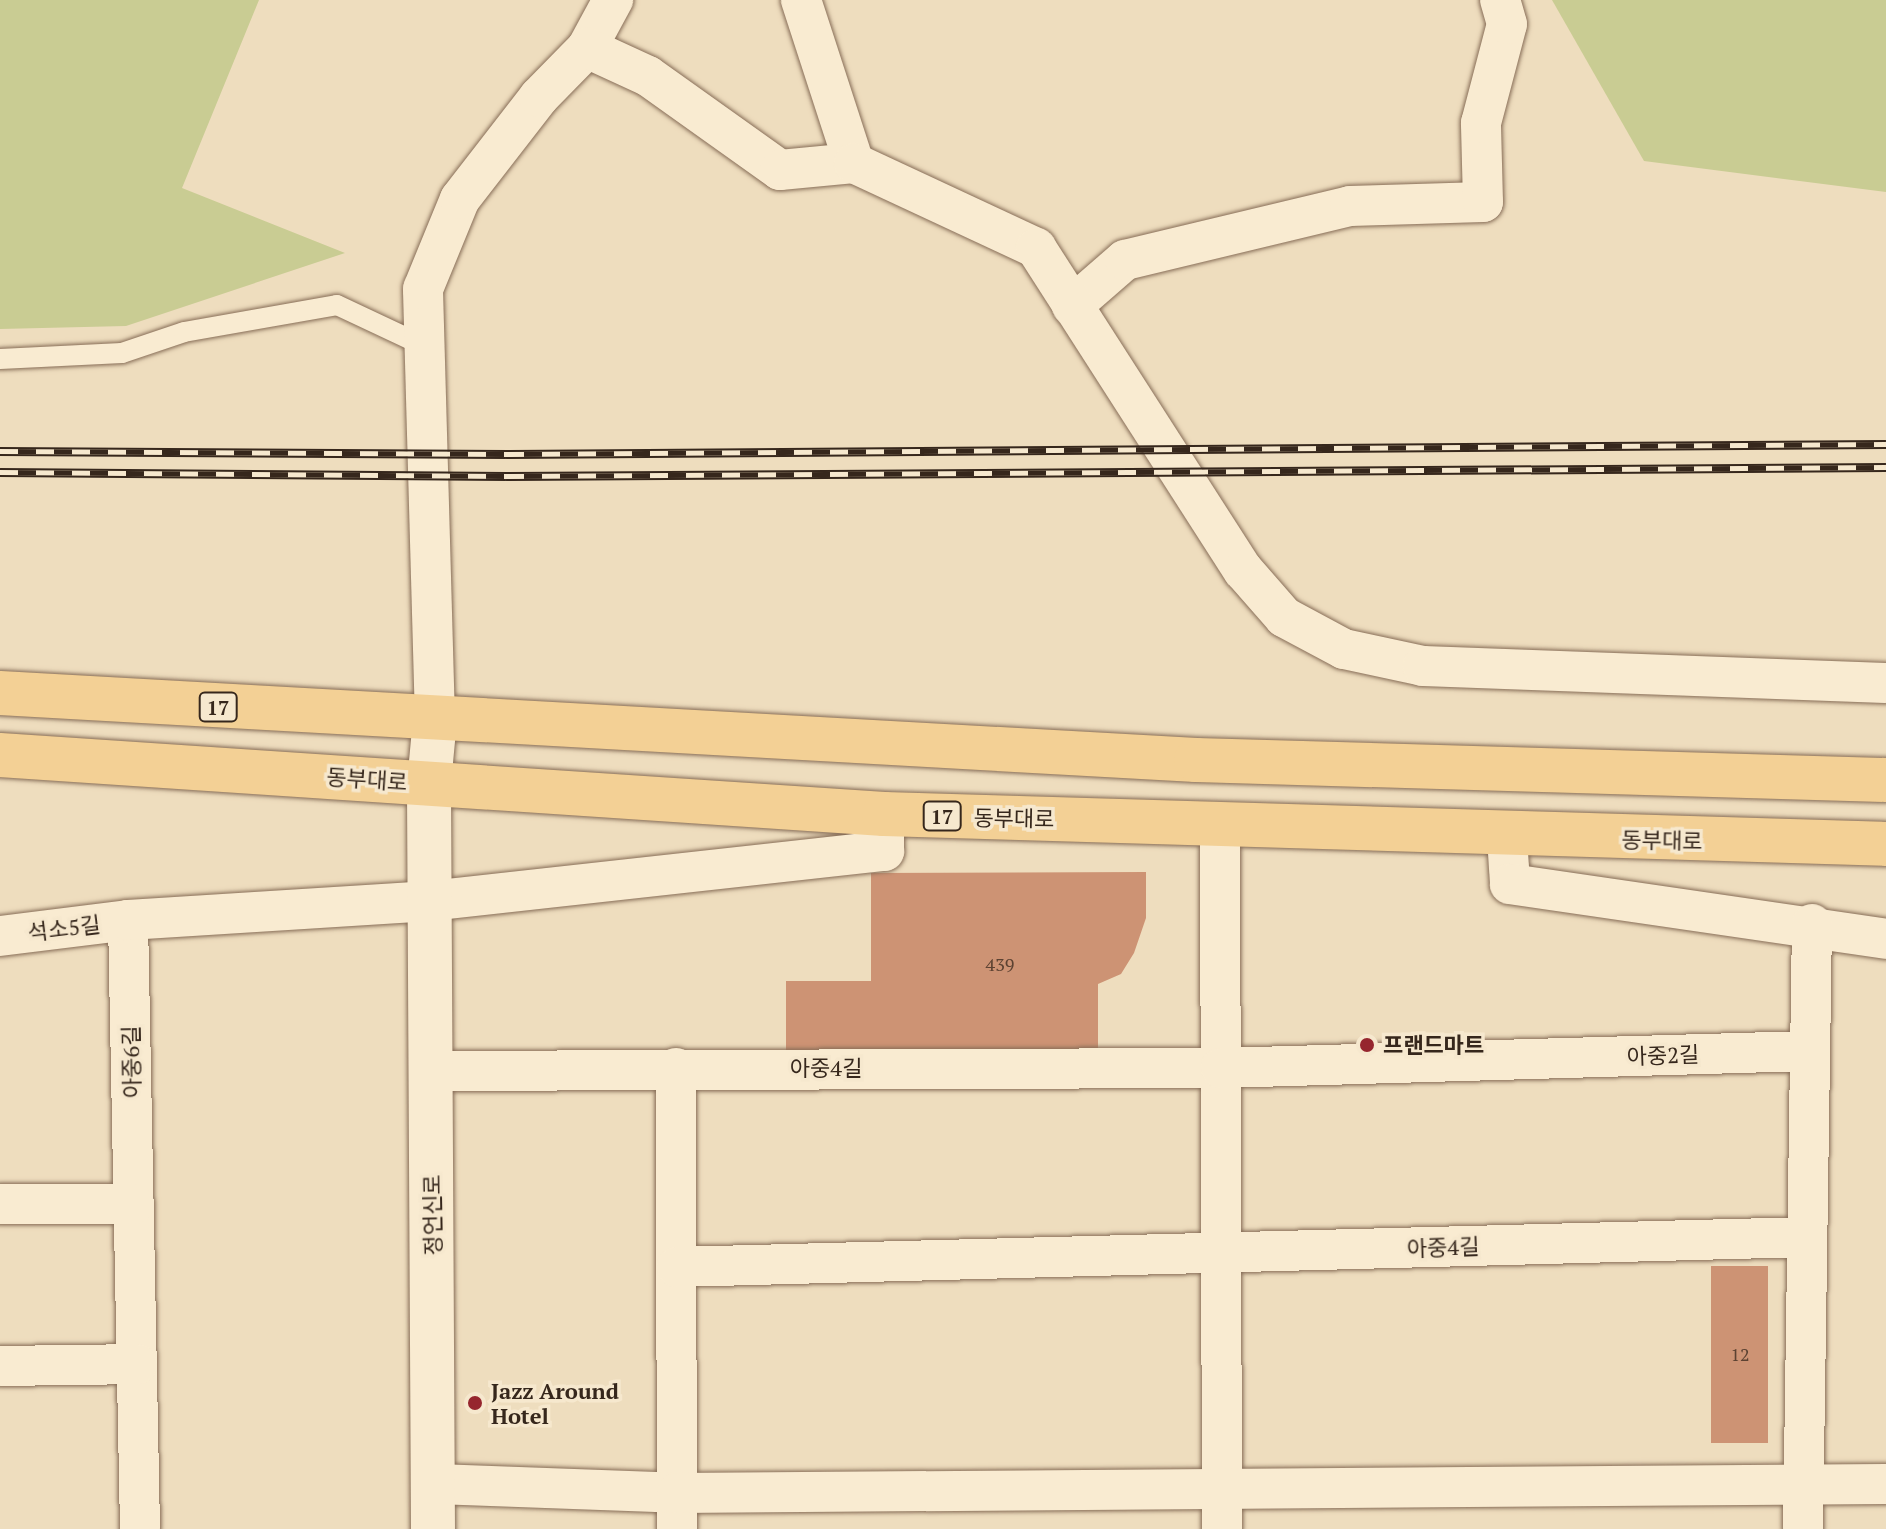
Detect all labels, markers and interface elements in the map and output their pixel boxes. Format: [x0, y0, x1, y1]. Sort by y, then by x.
road number: 17 [198, 691, 238, 723]
street label: 동부대로 [326, 763, 408, 795]
road number: 17 [922, 800, 962, 832]
street label: 동부대로 [973, 804, 1055, 832]
street label: 동부대로 [1621, 826, 1703, 854]
street label: 석소5길 [26, 910, 102, 946]
house number: 439 [986, 953, 1014, 975]
street label: 아중6길 [117, 1026, 145, 1098]
place label: 프랜드마트 [1383, 1032, 1484, 1058]
marker: 프랜드마트 [1358, 1036, 1376, 1054]
street label: 아중2길 [1626, 1041, 1700, 1069]
street label: 아중4길 [790, 1055, 862, 1081]
street label: 정언신로 [418, 1174, 446, 1256]
street label: 아중4길 [1406, 1233, 1480, 1261]
house number: 12 [1730, 1343, 1750, 1365]
place label: Jazz Around Hotel [491, 1377, 619, 1428]
marker: Jazz Around Hotel [466, 1394, 484, 1412]

